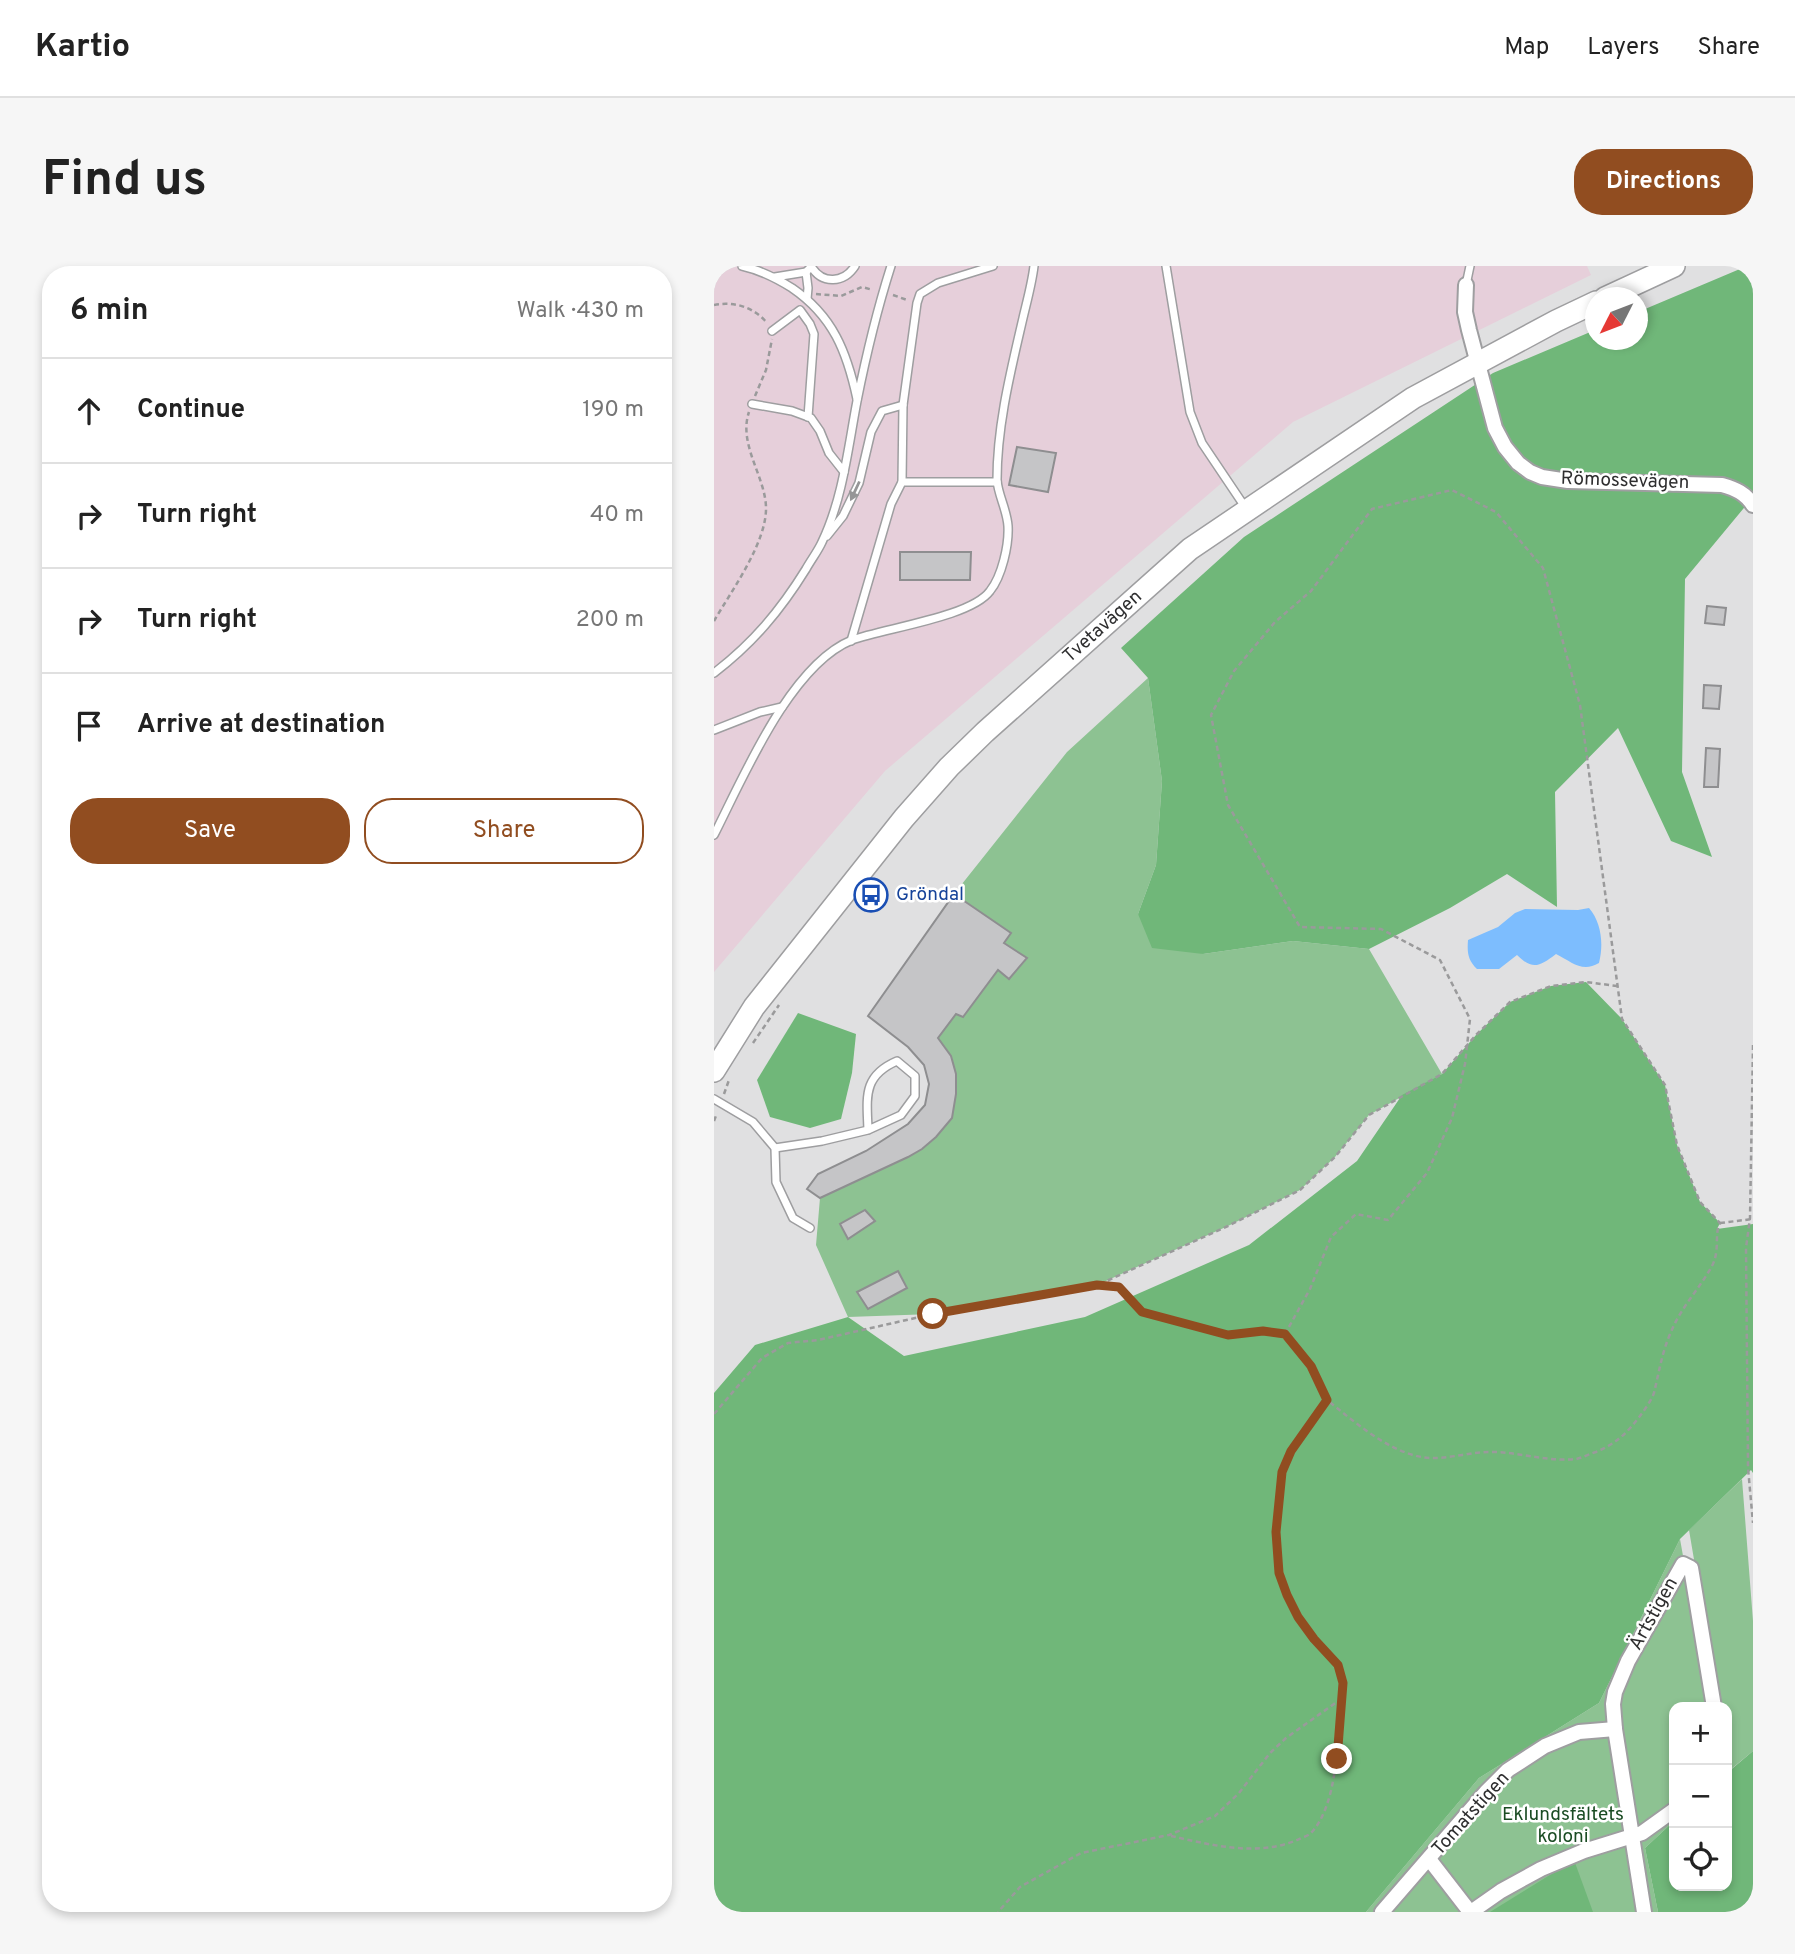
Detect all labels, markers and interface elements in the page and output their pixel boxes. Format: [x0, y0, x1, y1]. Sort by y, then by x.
text: Kartio [35, 27, 130, 69]
text: Map [1504, 33, 1549, 63]
text: Layers [1587, 33, 1659, 63]
text: Share [1697, 33, 1760, 63]
button: Directions [1574, 149, 1753, 215]
text: Find us [42, 151, 207, 213]
north arrow [1585, 287, 1648, 350]
text: 6 min [70, 293, 148, 330]
text: Walk · 430 m [517, 297, 644, 326]
icon: ahead [70, 392, 108, 430]
text: Continue [137, 394, 245, 427]
text: 190 m [582, 396, 644, 425]
street label: Römossevägen [1560, 467, 1690, 495]
one-way arrow [849, 481, 861, 501]
icon: right [70, 497, 108, 535]
text: Turn right [137, 499, 257, 532]
text: 40 m [590, 501, 644, 530]
street label: Tvetavägen [1058, 585, 1147, 668]
icon: right [70, 602, 108, 640]
text: Turn right [137, 604, 257, 637]
text: 200 m [576, 606, 644, 635]
icon: arrive [70, 707, 108, 745]
text: Arrive at destination [137, 709, 385, 742]
button: Save [70, 798, 350, 864]
button: Share [364, 798, 644, 864]
bus stop icon: Gröndal [852, 876, 890, 914]
place label: Gröndal [896, 883, 964, 907]
route start [917, 1298, 948, 1329]
street label: Ärtstigen [1623, 1573, 1684, 1655]
map controls [1669, 1702, 1732, 1891]
button: + [1669, 1702, 1732, 1765]
route end [1321, 1743, 1352, 1774]
button: − [1669, 1765, 1732, 1828]
street label: Tomatstigen [1427, 1767, 1515, 1861]
park label: Eklundsfältets koloni [1502, 1803, 1624, 1849]
button: locate [1669, 1828, 1732, 1891]

